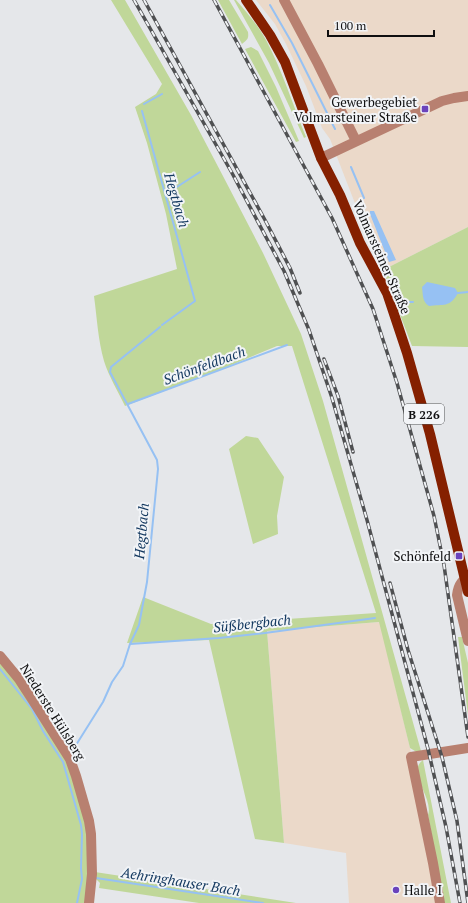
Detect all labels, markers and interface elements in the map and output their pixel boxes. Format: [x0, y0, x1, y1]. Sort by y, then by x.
scale bar [328, 12, 434, 38]
text: 100 m [334, 18, 367, 33]
place label: Gewerbegebiet Volmarsteiner Straße [294, 93, 417, 126]
marker: Gewerbegebiet Volmarsteiner Straße [420, 104, 430, 114]
water label: Hegtbach [160, 169, 194, 230]
street label: Volmarsteiner Straße [349, 197, 415, 317]
water label: Schönfeldbach [160, 341, 248, 389]
road number: B 226 [404, 404, 444, 424]
water label: Hegtbach [129, 502, 153, 561]
place label: Schönfeld [394, 547, 451, 565]
marker: Schönfeld [454, 551, 464, 561]
water label: Süßbergbach [212, 609, 292, 637]
street label: Niederste Hülsberg [16, 660, 90, 764]
water label: Aehringhauser Bach [119, 862, 242, 900]
place label: Halle I [404, 881, 442, 899]
marker: Halle I [391, 885, 401, 895]

